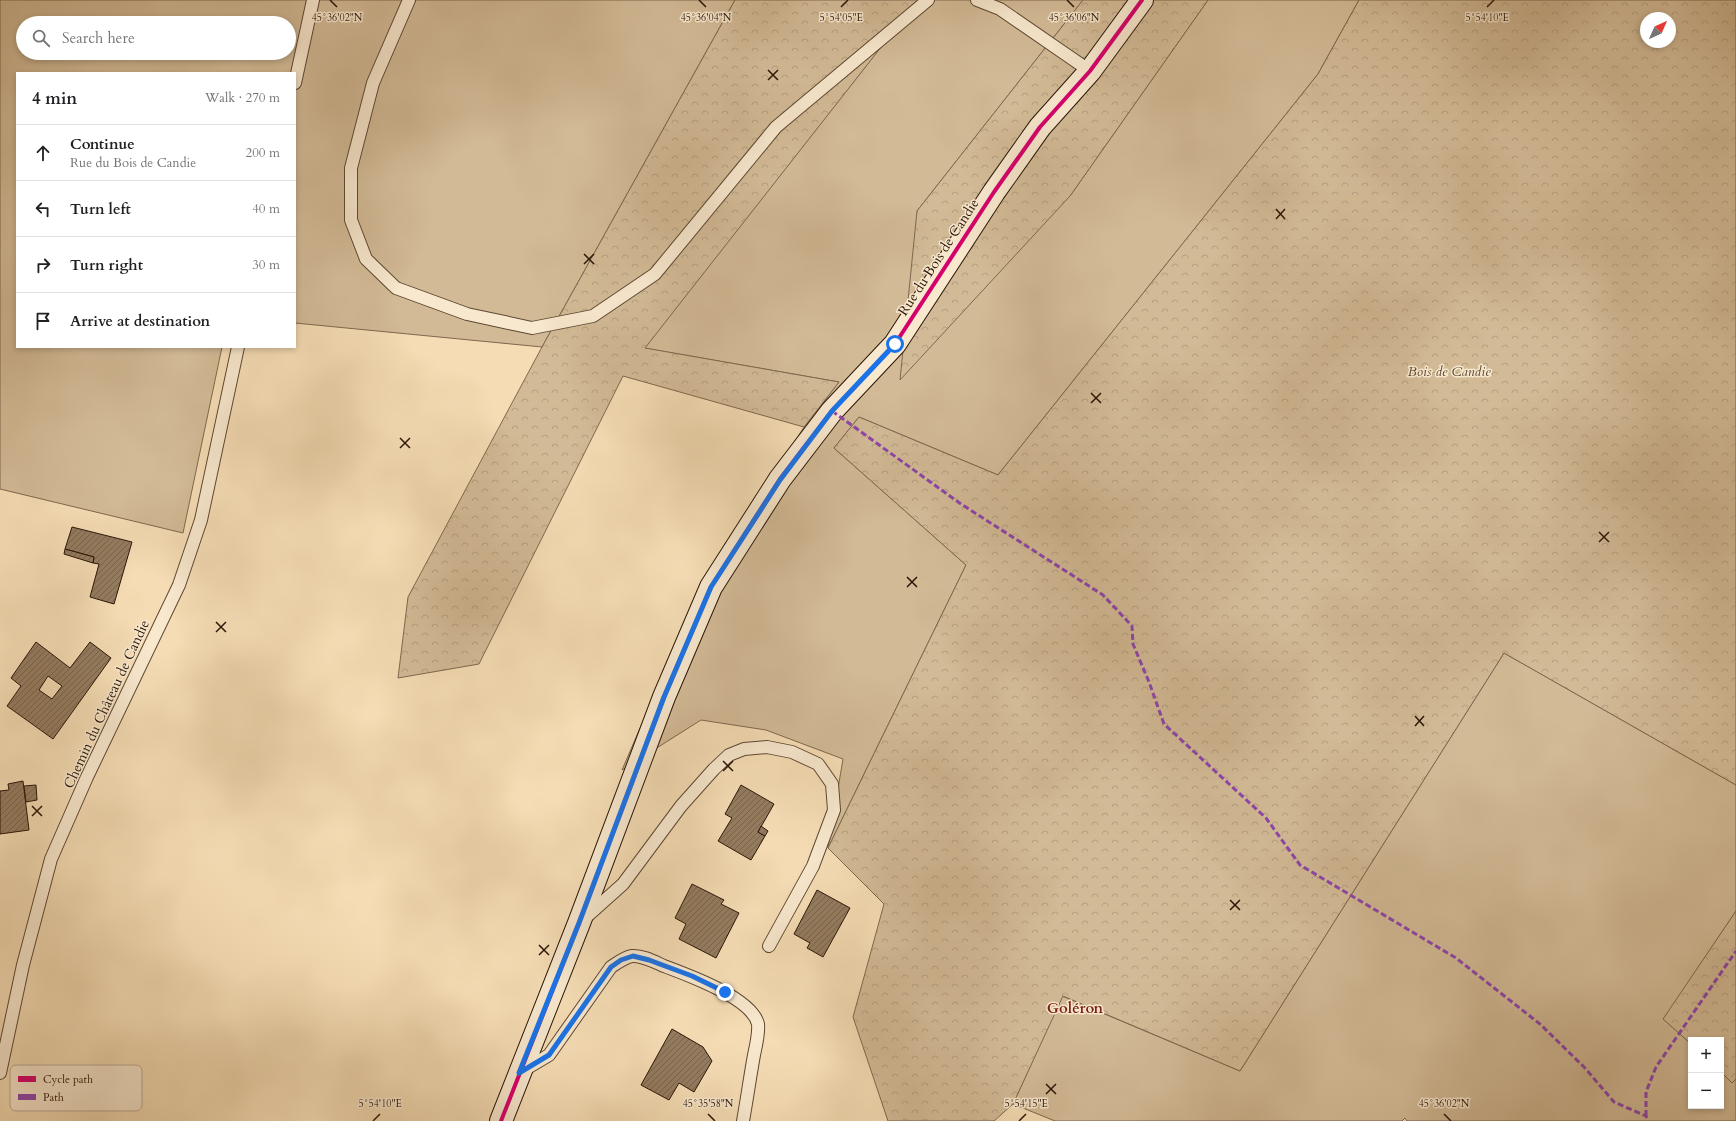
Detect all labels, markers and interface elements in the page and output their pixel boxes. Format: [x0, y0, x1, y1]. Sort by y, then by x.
text: 45°36'02"N [312, 11, 363, 25]
text: 45°36'04"N [681, 11, 732, 25]
text: 5°54'05"E [819, 11, 863, 25]
text: 45°36'06"N [1049, 11, 1100, 25]
text: 5°54'10"E [1465, 11, 1509, 25]
north arrow [1640, 12, 1676, 48]
search box [16, 16, 296, 60]
icon: search [30, 27, 52, 49]
text: Search here [62, 28, 135, 48]
text: 4 min [32, 87, 77, 110]
text: Walk · 270 m [205, 89, 280, 107]
text: Continue [70, 134, 135, 154]
icon: ahead [32, 142, 54, 164]
text: 200 m [246, 144, 280, 162]
text: Rue du Bois de Candie [70, 154, 196, 172]
street label: Rue du Bois de Candie [893, 195, 983, 319]
icon: left [32, 198, 54, 220]
text: Turn left [70, 199, 131, 219]
text: 40 m [252, 200, 280, 218]
icon: right [32, 254, 54, 276]
text: Turn right [70, 255, 143, 275]
text: 30 m [252, 256, 280, 274]
icon: arrive [32, 310, 54, 332]
text: Arrive at destination [70, 311, 210, 331]
route start [886, 335, 904, 353]
park label: Bois de Candie [1407, 362, 1491, 381]
street label: Chemin du Château de Candie [59, 617, 154, 792]
route end [716, 983, 734, 1001]
district label: Goléron [1047, 998, 1104, 1018]
map controls [1688, 1037, 1724, 1109]
button: + [1688, 1037, 1724, 1073]
legend [10, 1065, 142, 1111]
text: Cycle path [43, 1072, 93, 1087]
button: − [1688, 1073, 1724, 1109]
text: Path [43, 1090, 64, 1105]
text: 5°54'10"E [358, 1097, 402, 1111]
text: 45°35'58"N [683, 1097, 734, 1111]
text: 5°54'15"E [1004, 1097, 1048, 1111]
text: 45°36'02"N [1419, 1097, 1470, 1111]

